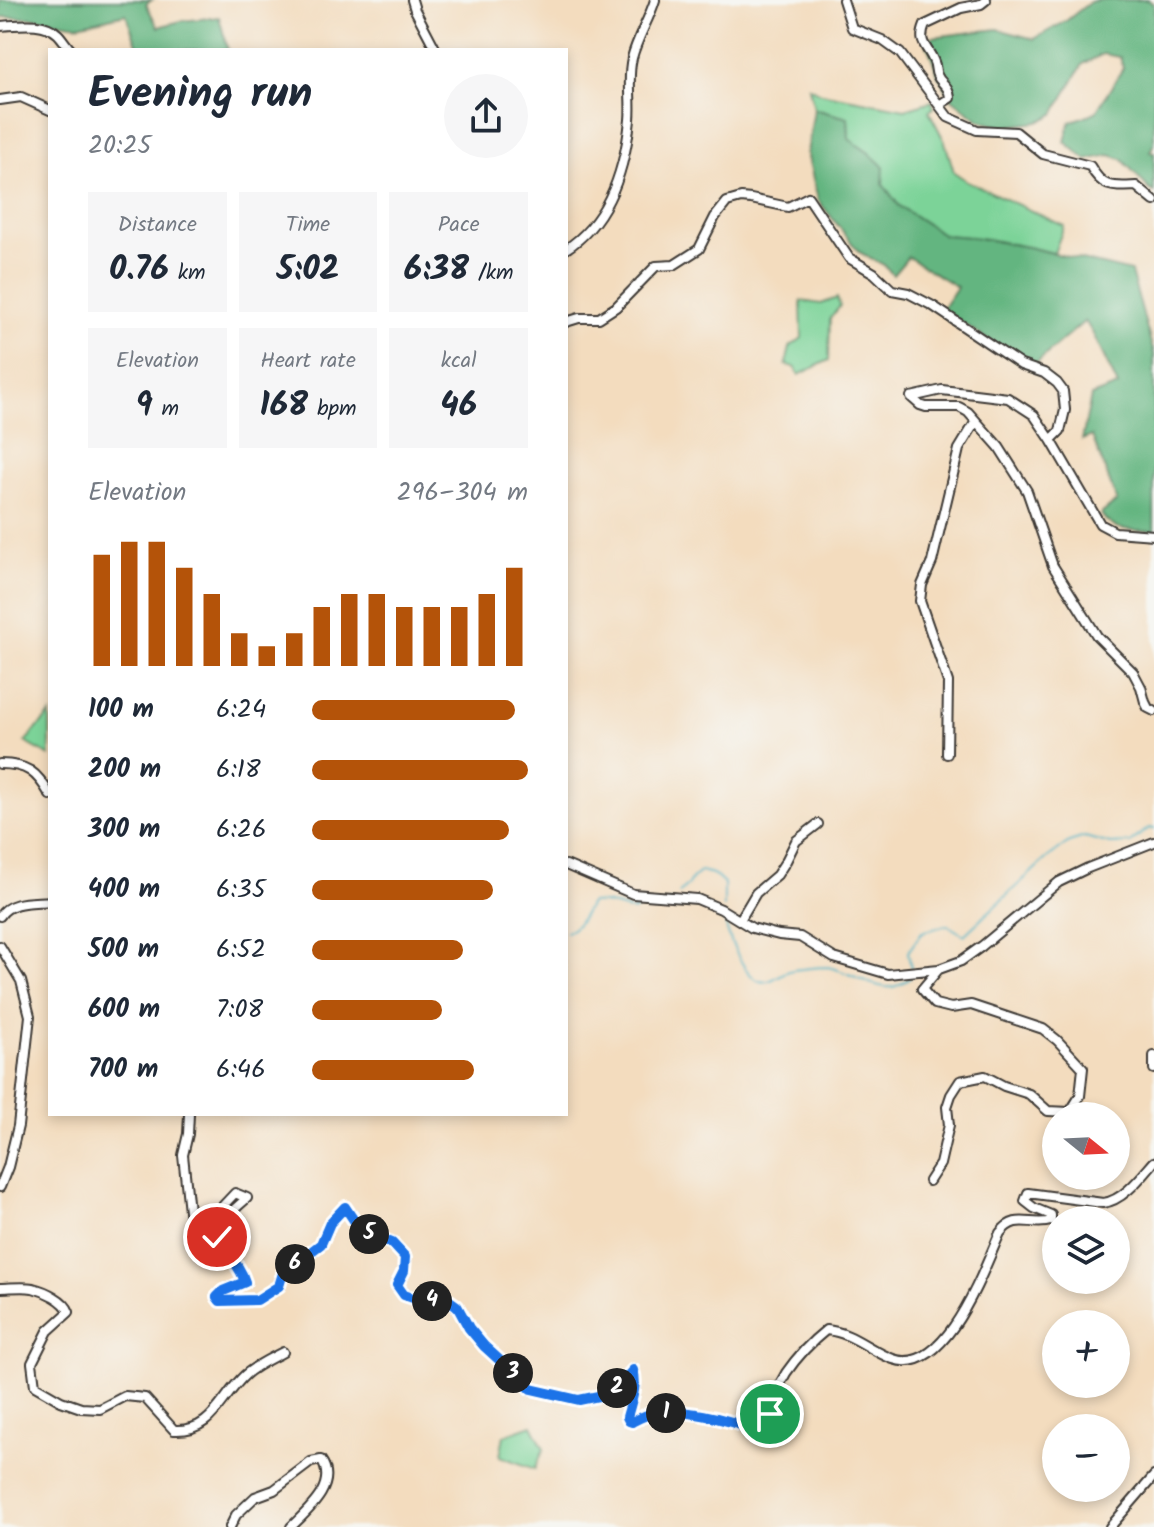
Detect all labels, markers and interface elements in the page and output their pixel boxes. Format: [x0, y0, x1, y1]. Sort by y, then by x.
text: Evening run [88, 60, 312, 130]
button: share [444, 74, 528, 158]
text: 20:25 [88, 125, 152, 167]
text: Distance [118, 208, 197, 243]
text: Time [286, 208, 330, 243]
text: Pace [438, 208, 480, 243]
text: 0.76 [109, 243, 169, 297]
text: 5:02 [277, 243, 339, 297]
text: 6:38 [404, 243, 469, 297]
text: km [169, 256, 206, 291]
text: /km [469, 256, 514, 291]
text: Elevation [116, 344, 199, 379]
text: Heart rate [260, 344, 356, 379]
text: kcal [441, 344, 477, 379]
text: 9 [136, 379, 153, 433]
text: 168 [259, 379, 308, 433]
text: 46 [440, 379, 477, 433]
text: m [153, 392, 179, 427]
text: bpm [308, 392, 357, 427]
text: Elevation [88, 472, 186, 514]
text: 296–304 m [397, 472, 528, 514]
text: 100 m [88, 689, 154, 731]
text: 6:24 [216, 689, 266, 731]
text: 200 m [88, 749, 161, 791]
text: 6:18 [216, 749, 261, 791]
text: 300 m [88, 809, 160, 851]
text: 6:26 [216, 809, 266, 851]
text: 400 m [88, 869, 160, 911]
text: 6:35 [216, 869, 266, 911]
text: 500 m [88, 929, 159, 971]
text: 6:52 [216, 929, 266, 971]
text: 600 m [88, 989, 160, 1031]
text: 7:08 [216, 989, 263, 1031]
text: 700 m [88, 1049, 158, 1091]
text: 6:46 [216, 1049, 266, 1091]
north arrow [1042, 1102, 1130, 1190]
map controls [1042, 1102, 1130, 1502]
pin [183, 1203, 251, 1271]
button: layers [1042, 1206, 1130, 1294]
pin: 5 [349, 1214, 389, 1254]
icon: check [195, 1215, 239, 1259]
text: 5 [363, 1216, 375, 1251]
pin: 6 [275, 1244, 315, 1284]
text: 6 [289, 1246, 301, 1281]
pin: 4 [412, 1281, 452, 1321]
text: 4 [426, 1283, 438, 1318]
button: + [1042, 1310, 1130, 1398]
pin: 3 [493, 1353, 533, 1393]
text: 3 [507, 1355, 519, 1390]
pin: 2 [597, 1368, 637, 1408]
text: 2 [611, 1370, 623, 1405]
pin [736, 1380, 804, 1448]
icon: arrive [748, 1392, 792, 1436]
pin: 1 [646, 1393, 686, 1433]
text: 1 [663, 1395, 669, 1430]
button: − [1042, 1414, 1130, 1502]

